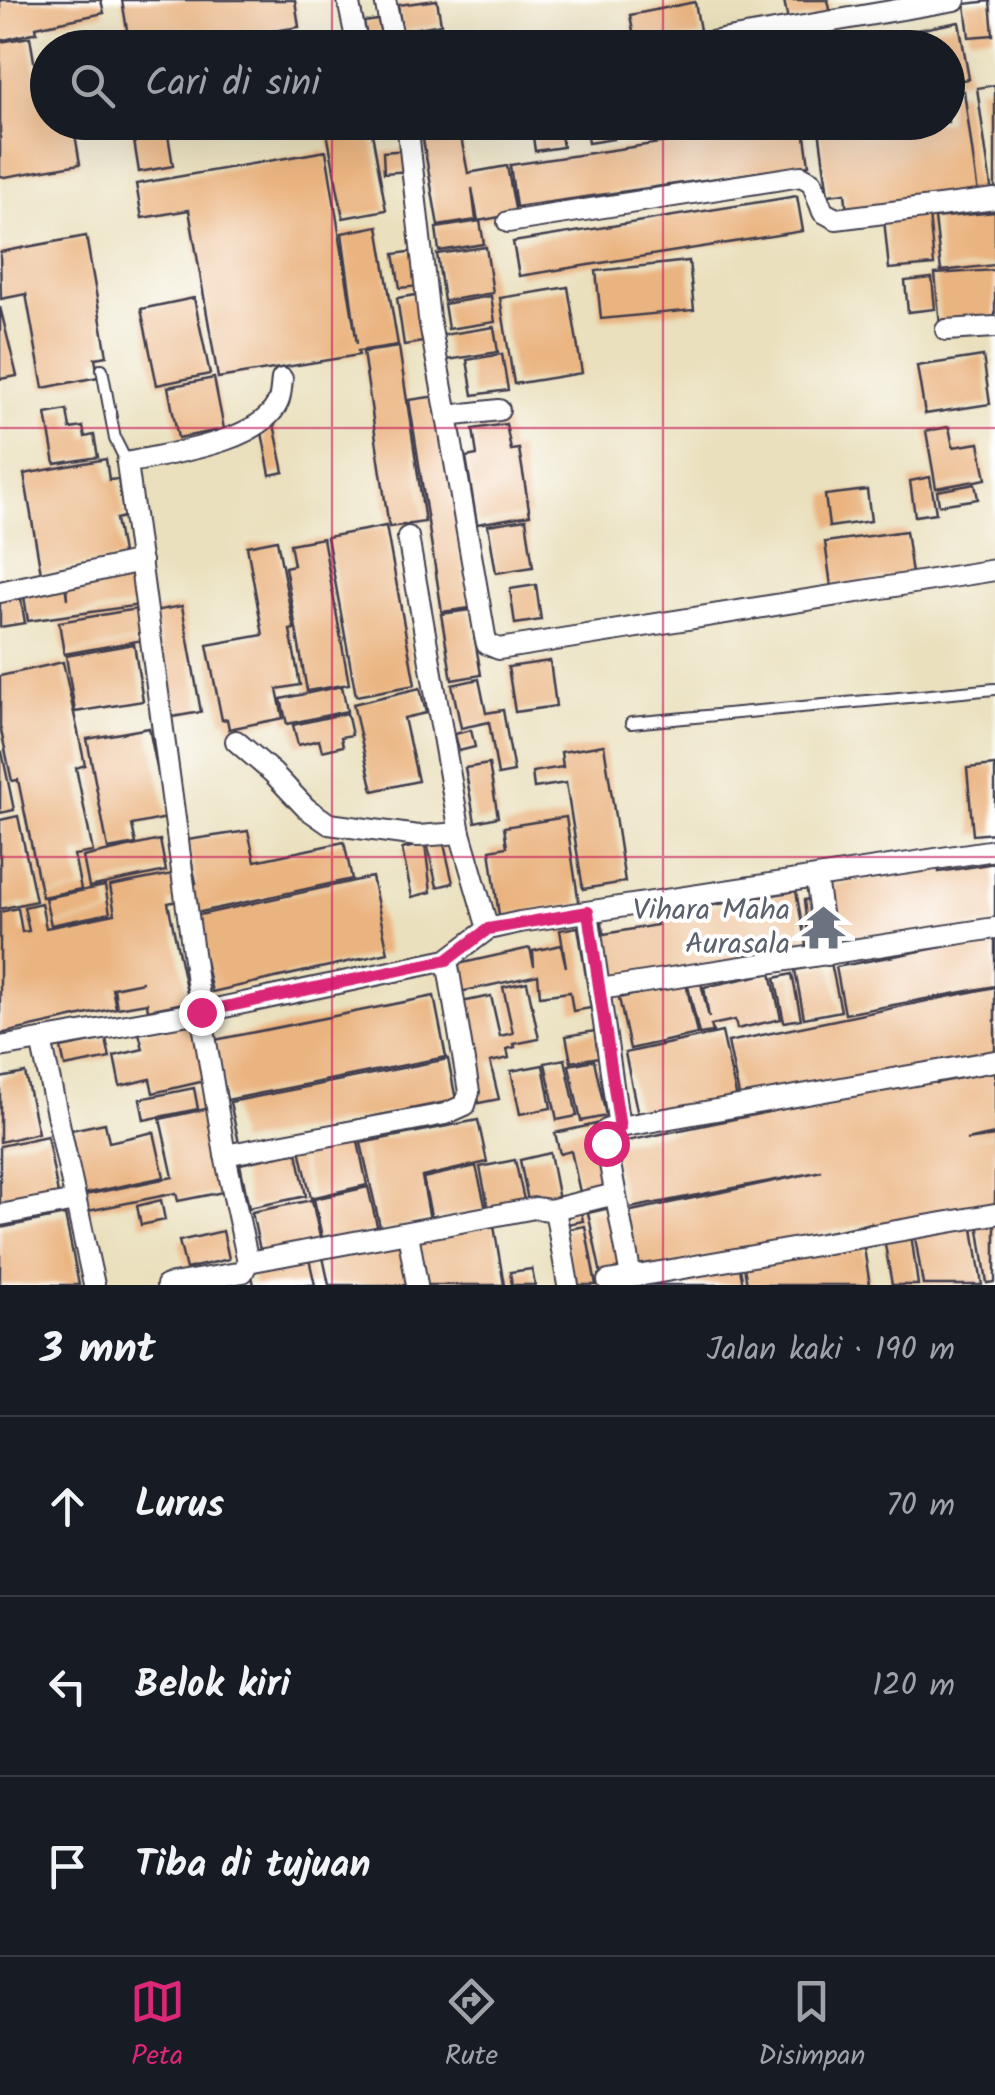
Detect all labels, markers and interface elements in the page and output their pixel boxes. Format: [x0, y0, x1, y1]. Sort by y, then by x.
search box [30, 30, 965, 140]
text: Cari di sini [145, 55, 320, 115]
icon: search [65, 58, 120, 113]
place label: Vihara Maha Aurasala [633, 887, 790, 969]
temple icon: Vihara Maha Aurasala [799, 904, 847, 952]
route end [179, 990, 225, 1036]
route start [584, 1121, 630, 1167]
text: 3 mnt [40, 1317, 156, 1384]
text: Jalan kaki · 190 m [706, 1325, 955, 1376]
text: Lurus [135, 1476, 224, 1536]
icon: ahead [40, 1479, 95, 1534]
text: 70 m [886, 1481, 955, 1532]
text: Belok kiri [135, 1656, 290, 1716]
icon: left [40, 1659, 95, 1714]
text: 120 m [872, 1661, 955, 1712]
text: Tiba di tujuan [135, 1836, 371, 1896]
icon: arrive [40, 1839, 95, 1894]
tab: Peta [130, 1974, 185, 2079]
tab: Rute [444, 1974, 499, 2079]
tab: Disimpan [758, 1974, 865, 2079]

